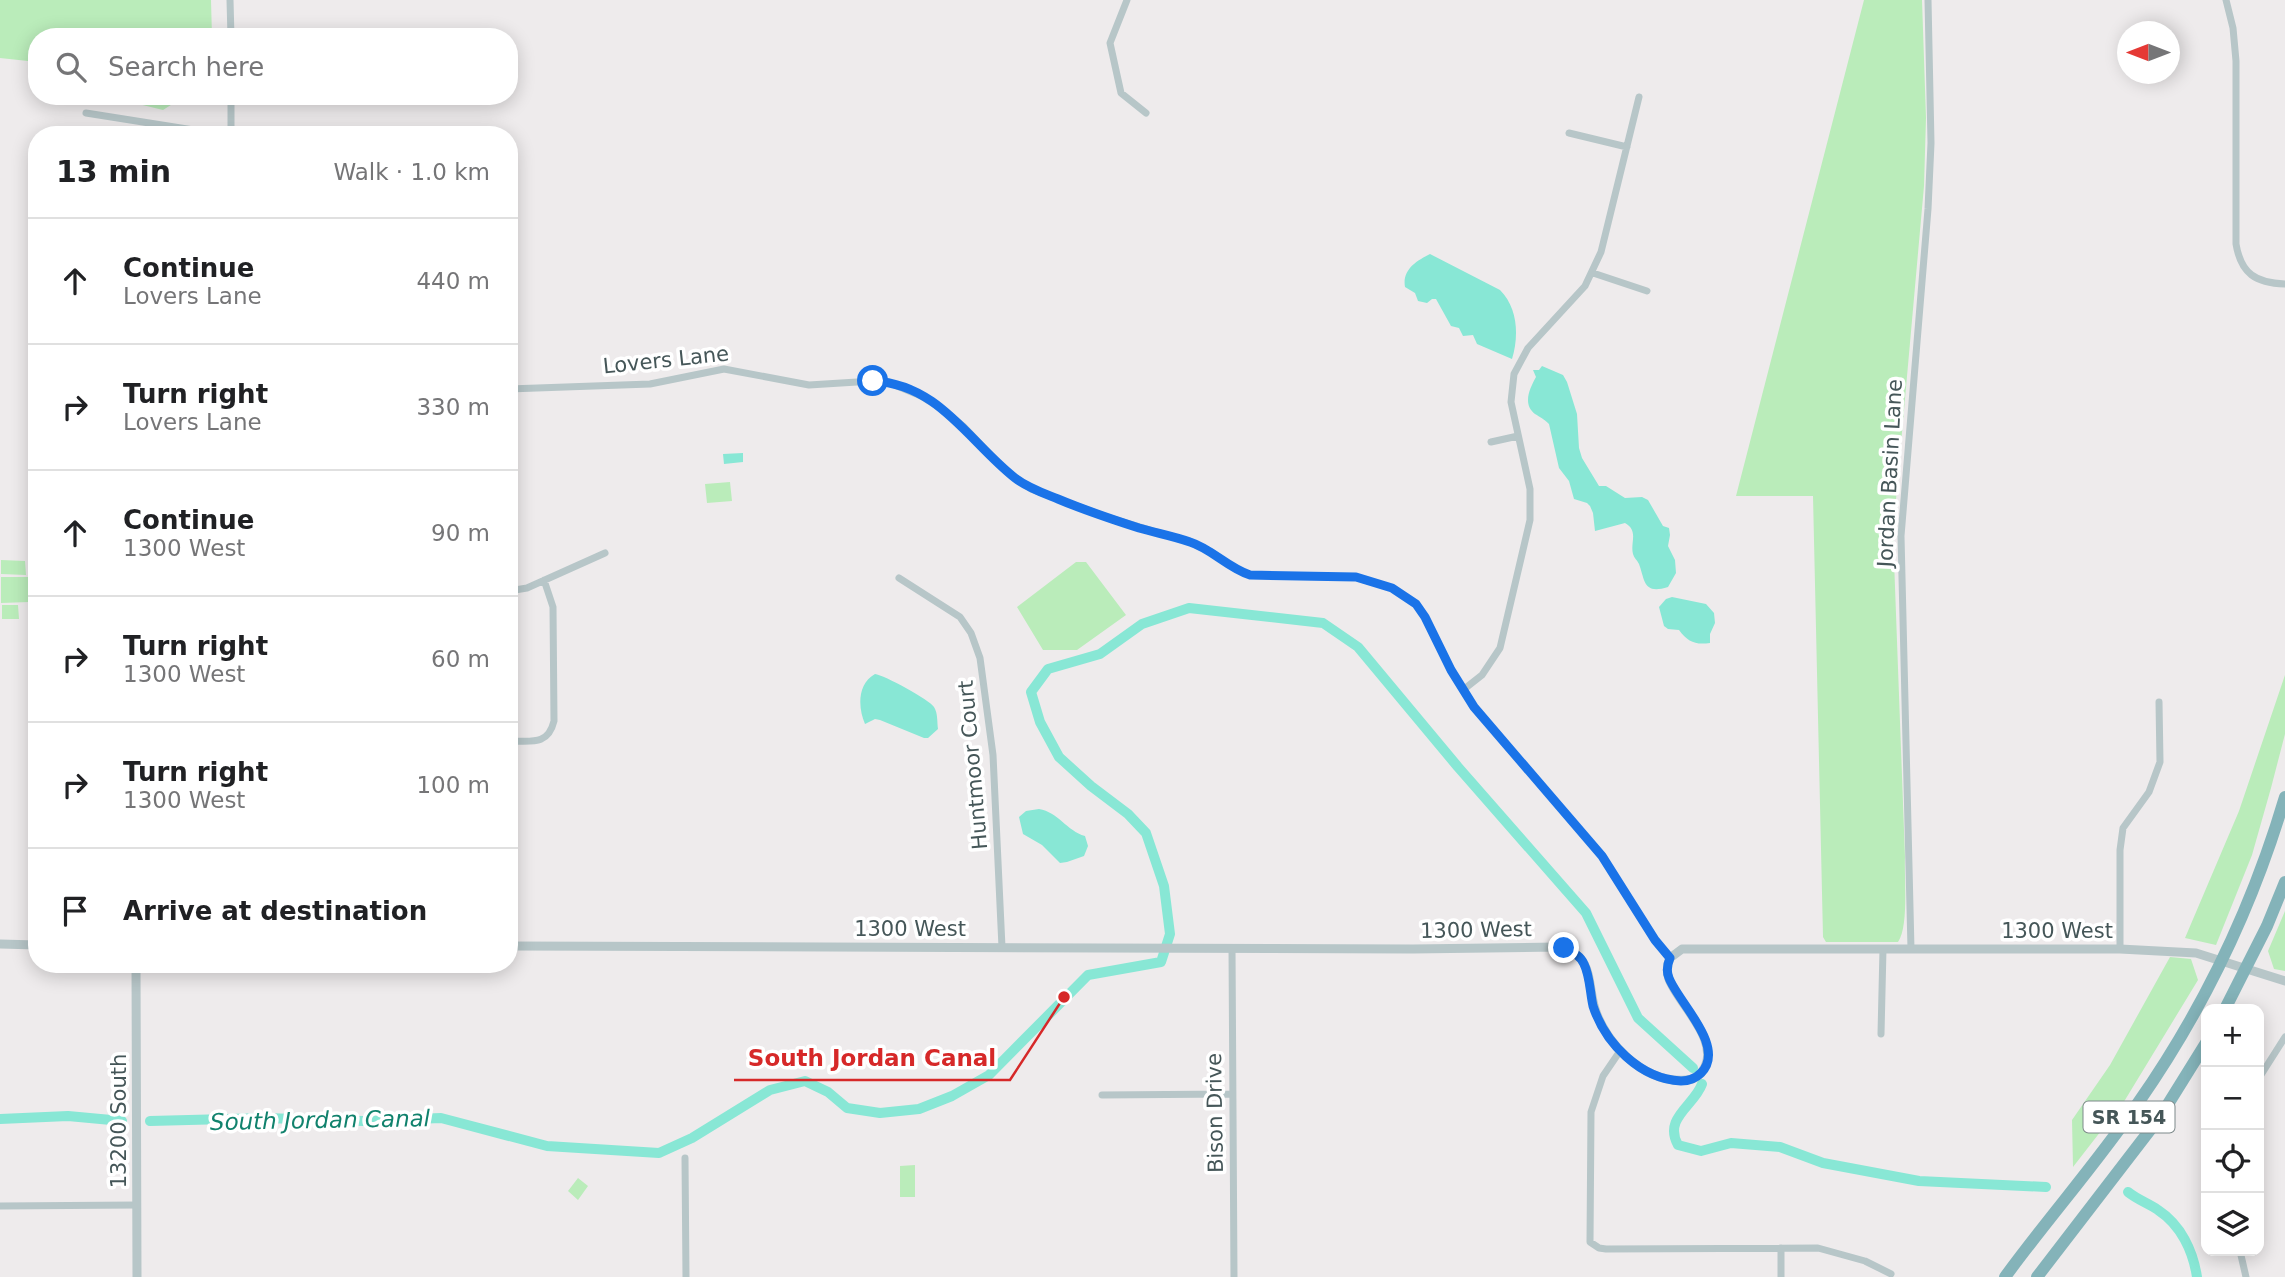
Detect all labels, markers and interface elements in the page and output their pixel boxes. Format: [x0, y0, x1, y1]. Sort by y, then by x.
north arrow [2117, 21, 2180, 84]
search box [28, 28, 518, 105]
icon: search [52, 48, 90, 86]
text: Search here [108, 52, 264, 82]
text: 13 min [56, 154, 171, 189]
text: Walk · 1.0 km [333, 159, 490, 185]
text: Continue [123, 253, 254, 283]
icon: ahead [56, 262, 94, 300]
text: 440 m [416, 268, 490, 294]
text: Lovers Lane [123, 283, 262, 309]
street label: Lovers Lane [602, 341, 730, 379]
route start [857, 365, 888, 396]
street label: Jordan Basin Lane [1873, 378, 1907, 570]
text: Turn right [123, 379, 268, 409]
icon: right [56, 388, 94, 426]
text: 330 m [416, 394, 490, 420]
text: Lovers Lane [123, 409, 262, 435]
text: Continue [123, 505, 254, 535]
icon: ahead [56, 514, 94, 552]
text: 90 m [431, 520, 490, 546]
text: 1300 West [123, 535, 245, 561]
text: Turn right [123, 631, 268, 661]
icon: right [56, 640, 94, 678]
text: 60 m [431, 646, 490, 672]
text: 1300 West [123, 661, 245, 687]
street label: Huntmoor Court [954, 679, 992, 851]
text: Turn right [123, 757, 268, 787]
icon: right [56, 766, 94, 804]
text: 100 m [416, 772, 490, 798]
text: 1300 West [123, 787, 245, 813]
icon: arrive [56, 892, 94, 930]
text: Arrive at destination [123, 896, 427, 926]
street label: 1300 West [854, 917, 966, 941]
street label: 1300 West [1420, 917, 1532, 943]
street label: 1300 West [2001, 919, 2113, 943]
route end [1548, 932, 1579, 963]
map controls [2201, 1004, 2264, 1256]
button: + [2201, 1004, 2264, 1067]
callout: South Jordan Canal [734, 1036, 1010, 1080]
text: South Jordan Canal [748, 1045, 996, 1071]
street label: Bison Drive [1202, 1053, 1228, 1173]
street label: 13200 South [107, 1054, 131, 1188]
button: − [2201, 1067, 2264, 1130]
road number: SR 154 [2084, 1102, 2174, 1133]
water label: South Jordan Canal [210, 1105, 431, 1135]
button: locate [2201, 1130, 2264, 1193]
button: layers [2201, 1193, 2264, 1256]

